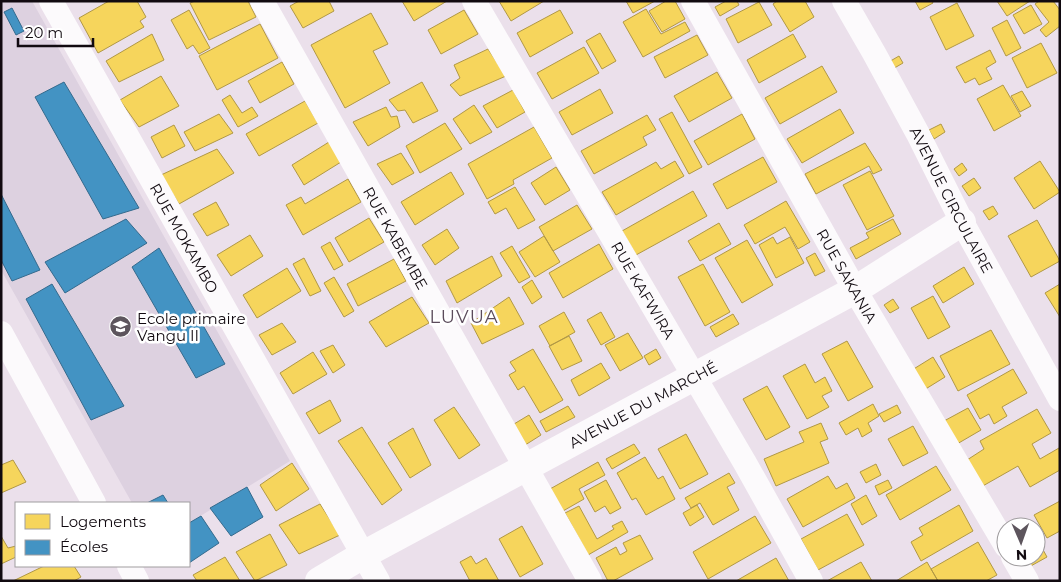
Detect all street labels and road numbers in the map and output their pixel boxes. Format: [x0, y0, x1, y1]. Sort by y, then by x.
street label: AVENUE CIRCULAIRE [906, 123, 998, 276]
street label: RUE MOKAMBO [146, 180, 223, 296]
street label: RUE KABEMBE [359, 183, 432, 292]
street label: RUE SAKANIA [813, 225, 882, 326]
street label: RUE KAFWIRA [608, 238, 680, 342]
street label: AVENUE DU MARCHÉ [565, 357, 720, 452]

